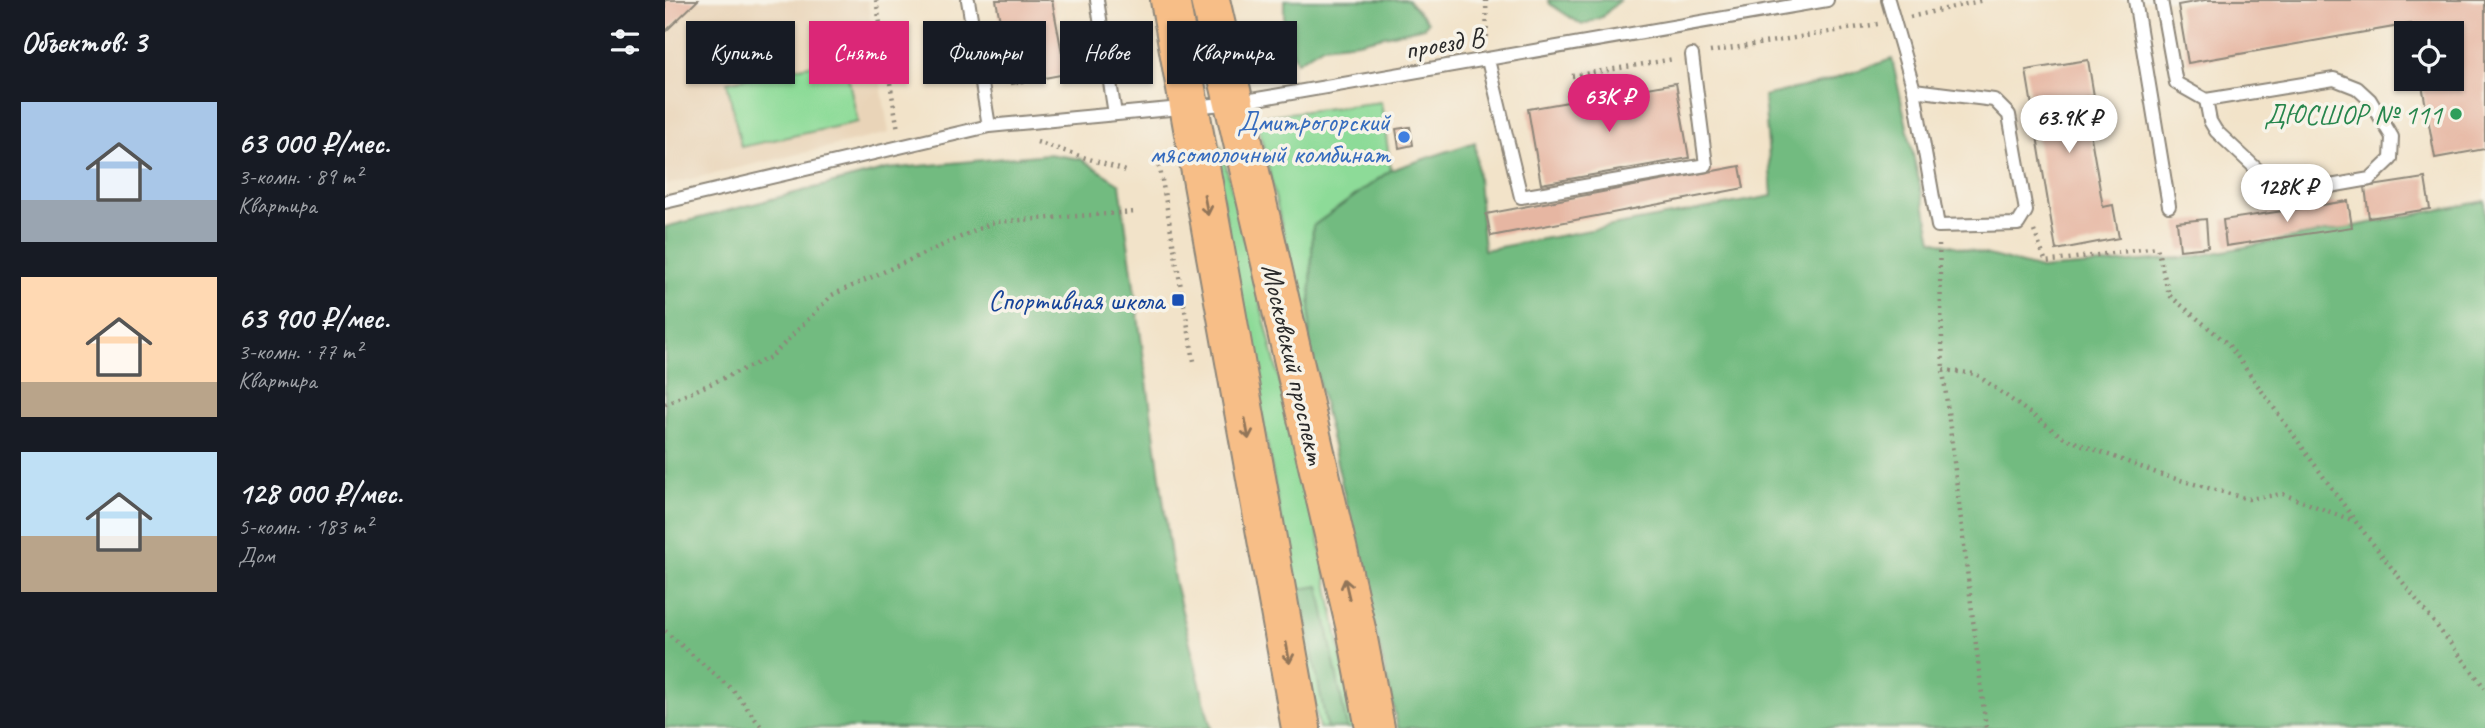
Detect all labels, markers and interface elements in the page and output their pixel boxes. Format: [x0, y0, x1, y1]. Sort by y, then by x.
street label: проезд B [1402, 18, 1489, 67]
chip: Купить [686, 21, 795, 84]
chip: Снять [809, 21, 909, 84]
chip: Фильтры [923, 21, 1046, 84]
chip: Новое [1060, 21, 1153, 84]
chip: Квартира [1167, 21, 1297, 84]
map controls [2394, 21, 2464, 91]
button: locate [2394, 21, 2464, 91]
text: Объектов: 3 [21, 23, 146, 61]
icon: filters [606, 23, 644, 61]
pin: 63K ₽ [1560, 74, 1658, 134]
text: 63K ₽ [1584, 82, 1634, 111]
pin: 63.9K ₽ [2004, 96, 2134, 155]
place label: ДЮСШОР № 111 [2264, 97, 2443, 132]
text: 63.9K ₽ [2037, 103, 2101, 132]
place label: Дмитрогорский мясомолочный комбинат [1150, 104, 1392, 171]
marker: ДЮСШОР № 111 [2448, 106, 2464, 122]
text: 63 000 ₽/мес. [238, 124, 390, 162]
marker: Дмитрогорский мясомолочный комбинат [1396, 129, 1412, 145]
icon: home [77, 130, 161, 214]
text: 3-комн. · 89 m² [238, 162, 362, 191]
pin: 128K ₽ [2230, 164, 2344, 224]
text: 128K ₽ [2257, 172, 2317, 201]
text: Квартира [238, 191, 316, 220]
one-way arrow [1200, 193, 1213, 216]
street label: Московский проспект [1254, 260, 1334, 469]
place label: Спортивная школа [988, 283, 1167, 318]
marker: Спортивная школа [1170, 292, 1186, 308]
text: 63 900 ₽/мес. [238, 299, 389, 337]
icon: home [77, 305, 161, 389]
text: 3-комн. · 77 m² [238, 337, 362, 366]
text: Квартира [238, 366, 316, 395]
one-way arrow [1241, 417, 1254, 440]
text: 128 000 ₽/мес. [238, 474, 403, 512]
icon: home [77, 480, 161, 564]
text: 5-комн. · 183 m² [238, 512, 372, 541]
text: Дом [238, 541, 275, 570]
one-way arrow [1339, 578, 1353, 601]
one-way arrow [1282, 641, 1295, 663]

